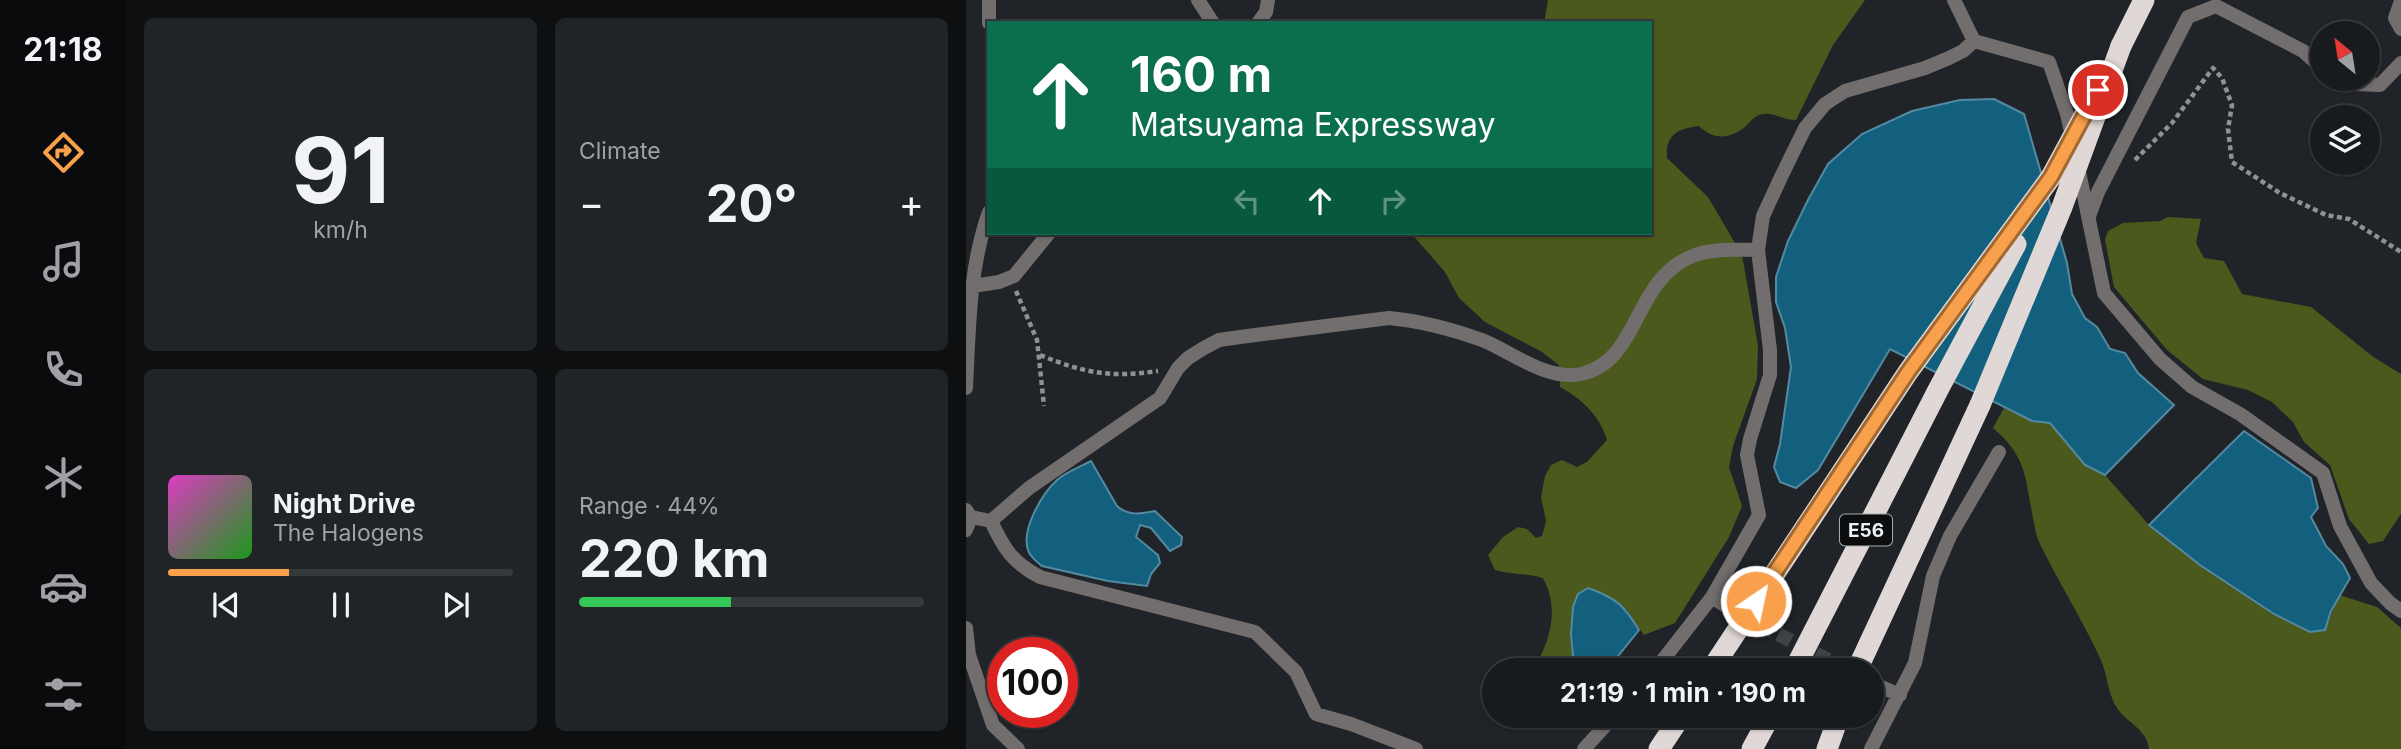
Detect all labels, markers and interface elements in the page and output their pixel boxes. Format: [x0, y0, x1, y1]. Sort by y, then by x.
north arrow [2310, 21, 2380, 91]
map controls [2310, 21, 2380, 175]
text: 21:18 [23, 30, 103, 69]
text: 160 m [1130, 45, 1272, 104]
icon: ahead [1015, 49, 1106, 140]
pin [2068, 60, 2128, 120]
icon: arrive [2079, 71, 2117, 109]
text: Matsuyama Expressway [1130, 105, 1496, 144]
button: layers [2310, 105, 2380, 175]
text: 91 [291, 115, 390, 225]
icon: directions [39, 128, 88, 177]
text: Climate [579, 137, 661, 165]
text: 20° [706, 172, 797, 235]
text: − [579, 180, 604, 226]
text: + [899, 180, 924, 226]
icon: left [1228, 182, 1266, 220]
icon: ahead [1301, 182, 1339, 220]
icon: right [1374, 182, 1412, 220]
text: km/h [313, 216, 368, 244]
icon: music [39, 237, 88, 286]
icon: phone [39, 345, 88, 394]
icon: climate [39, 453, 88, 502]
text: Night Drive [273, 488, 415, 519]
text: Range · 44% [579, 492, 720, 520]
road number: E56 [1840, 514, 1892, 545]
text: The Halogens [273, 519, 424, 547]
text: 220 km [579, 527, 770, 590]
icon: car [39, 562, 88, 611]
position arrow [1719, 564, 1793, 638]
icon: previous [207, 586, 245, 624]
icon: pause [322, 586, 360, 624]
icon: next [437, 586, 475, 624]
speed limit sign: 100 [987, 637, 1078, 728]
icon: filters [39, 670, 88, 719]
text: 21:19 · 1 min · 190 m [1560, 677, 1806, 708]

